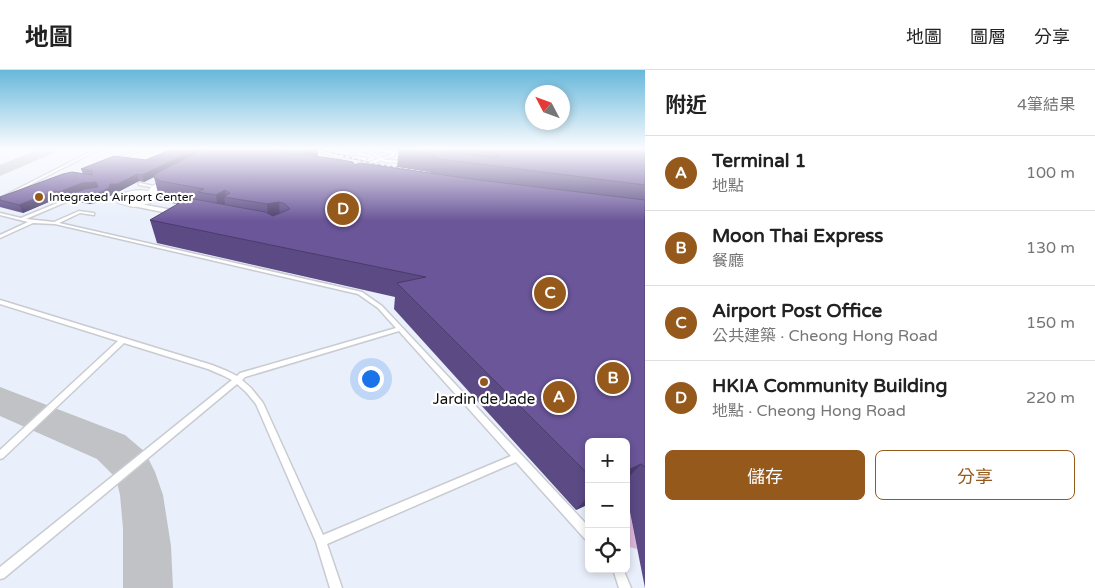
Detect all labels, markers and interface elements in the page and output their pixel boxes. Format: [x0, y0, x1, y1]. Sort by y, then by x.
text: 地圖 [25, 23, 73, 52]
text: 地圖 [906, 26, 942, 48]
text: 圖層 [970, 26, 1006, 48]
text: 分享 [1034, 26, 1070, 48]
north arrow [525, 85, 570, 130]
text: 附近 [665, 93, 707, 118]
text: 4筆結果 [1017, 95, 1075, 115]
text: Terminal 1 [712, 150, 806, 172]
text: A [675, 163, 687, 183]
text: 100 m [1026, 163, 1075, 183]
text: 地點 [712, 176, 744, 196]
place label: Integrated Airport Center [49, 190, 194, 204]
pin: D [327, 190, 359, 228]
marker: Integrated Airport Center [33, 191, 45, 203]
text: Moon Thai Express [712, 225, 883, 247]
text: B [675, 238, 687, 258]
text: 130 m [1026, 238, 1075, 258]
text: 餐廳 [712, 251, 744, 271]
pin: C [534, 274, 566, 312]
text: Airport Post Office [712, 300, 882, 322]
text: C [675, 313, 687, 333]
text: 150 m [1026, 313, 1075, 333]
text: 公共建築 · Cheong Hong Road [712, 326, 938, 346]
pin: B [597, 359, 629, 397]
your location [358, 366, 384, 392]
text: HKIA Community Building [712, 375, 947, 397]
marker: Jardin de Jade [478, 376, 490, 388]
pin: A [543, 378, 575, 416]
text: D [675, 388, 687, 408]
text: 220 m [1026, 388, 1075, 408]
place label: Jardin de Jade [433, 390, 535, 408]
text: 地點 · Cheong Hong Road [712, 401, 906, 421]
map controls [585, 438, 630, 573]
button: + [585, 438, 630, 483]
button: 儲存 [665, 450, 865, 500]
button: 分享 [875, 450, 1075, 500]
button: − [585, 483, 630, 528]
button: locate [585, 528, 630, 573]

